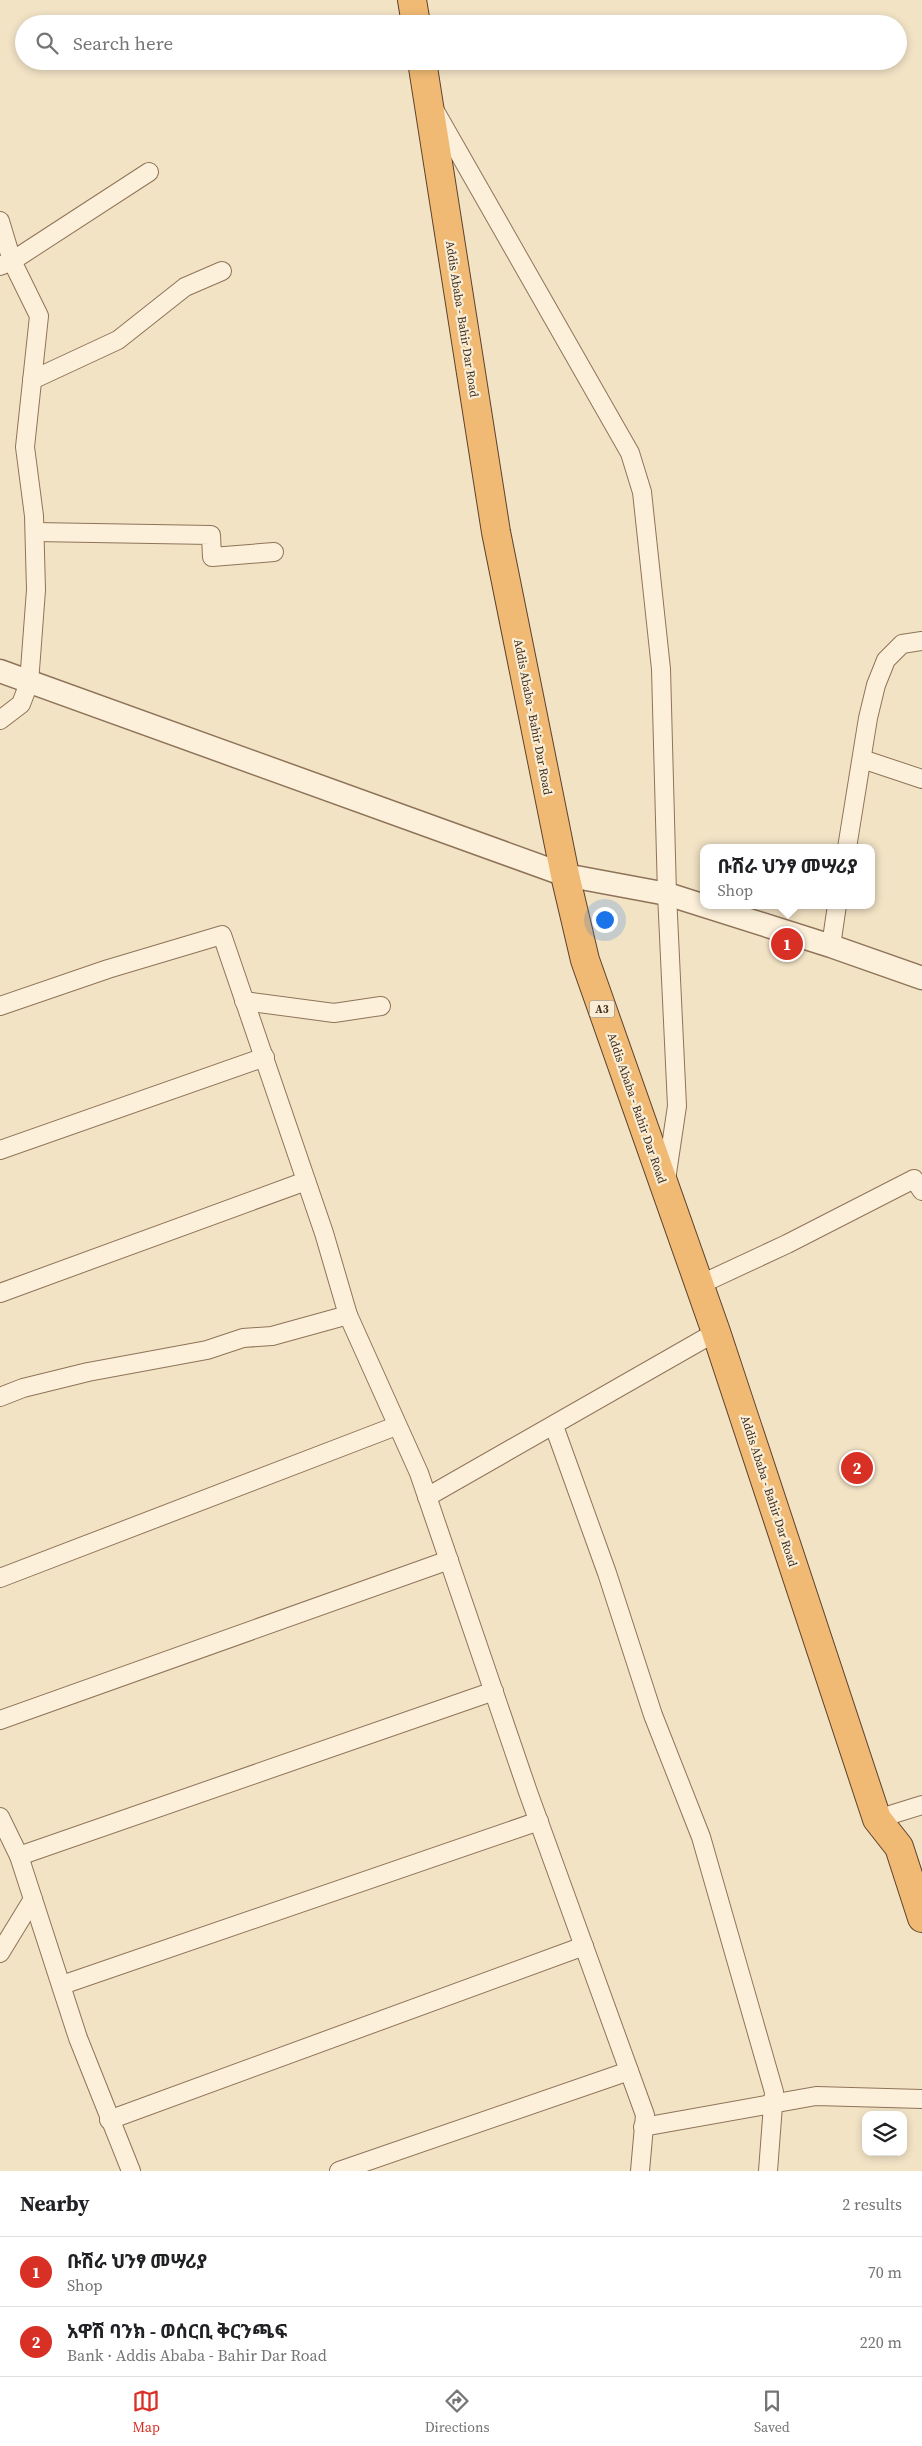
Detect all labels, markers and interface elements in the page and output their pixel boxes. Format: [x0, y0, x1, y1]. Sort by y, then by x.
search box [15, 15, 907, 70]
icon: search [33, 29, 61, 57]
text: Search here [73, 30, 173, 56]
street label: Addis Ababa - Bahir Dar Road [442, 240, 482, 399]
street label: Addis Ababa - Bahir Dar Road [510, 638, 556, 796]
popup [700, 844, 875, 909]
text: ቡሽራ ህንፃ መሣሪያ [718, 853, 857, 879]
text: Shop [718, 879, 753, 901]
your location [592, 907, 618, 933]
pin: 1 [771, 925, 803, 963]
road number: A3 [590, 1001, 614, 1018]
street label: Addis Ababa - Bahir Dar Road [604, 1031, 670, 1186]
street label: Addis Ababa - Bahir Dar Road [737, 1413, 801, 1569]
pin: 2 [841, 1449, 873, 1487]
map controls [862, 2111, 907, 2156]
button: layers [862, 2111, 907, 2156]
text: Nearby [20, 2189, 90, 2218]
text: 2 results [842, 2193, 902, 2215]
text: ቡሽራ ህንፃ መሣሪያ [67, 2248, 207, 2274]
text: 1 [32, 2261, 40, 2283]
text: 70 m [868, 2261, 902, 2283]
text: Shop [67, 2274, 103, 2296]
text: አዋሽ ባንክ - ወሰርቢ ቅርንጫፍ [67, 2318, 287, 2344]
text: 2 [32, 2331, 40, 2353]
text: 220 m [860, 2331, 902, 2353]
text: Bank · Addis Ababa - Bahir Dar Road [67, 2344, 327, 2366]
tab: Map [132, 2387, 160, 2437]
tab: Directions [425, 2387, 489, 2437]
tab: Saved [754, 2387, 790, 2437]

